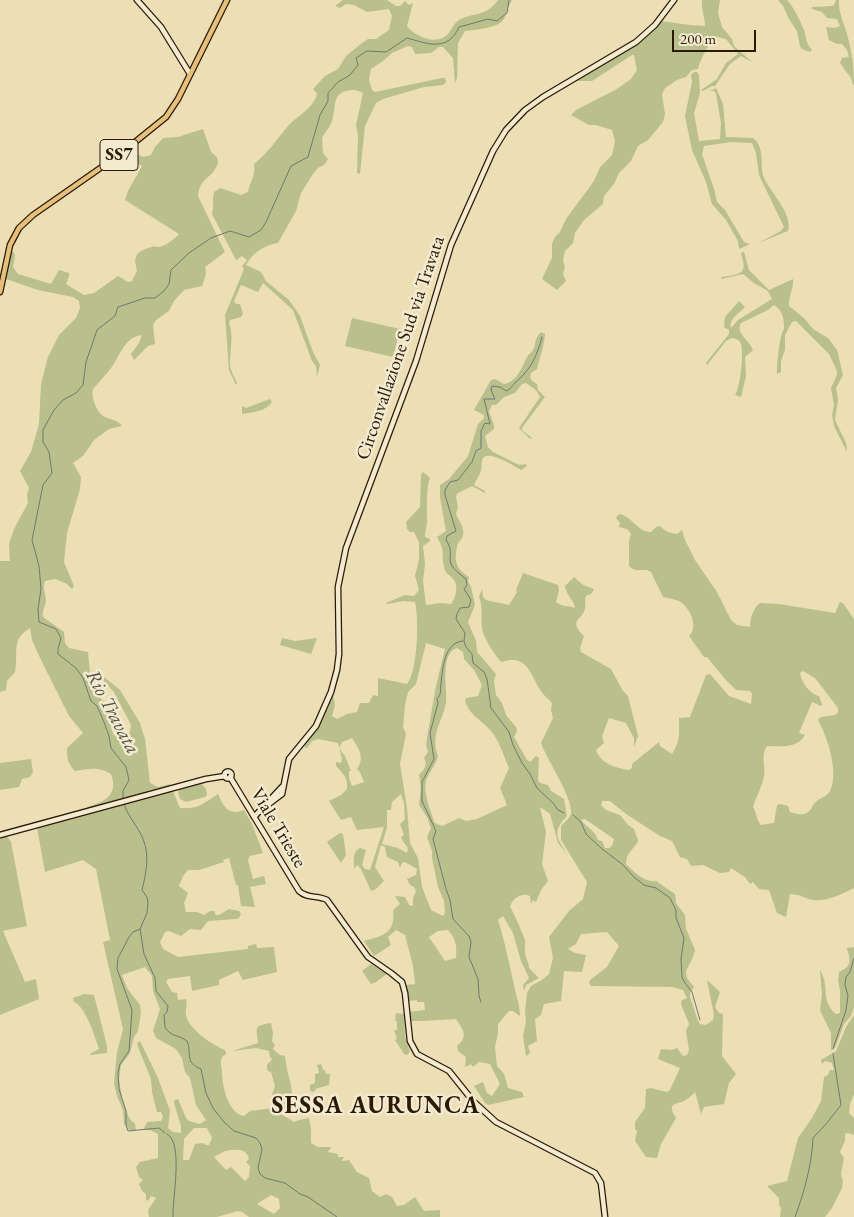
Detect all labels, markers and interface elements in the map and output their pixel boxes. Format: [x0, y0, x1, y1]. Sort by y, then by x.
scale bar [674, 20, 758, 52]
text: 200 m [680, 29, 716, 48]
road number: SS7 [100, 140, 138, 170]
street label: Circonvallazione Sud via Travata [352, 233, 450, 463]
water label: Rio Travata [80, 666, 144, 758]
street label: Viale Trieste [245, 784, 311, 872]
district label: SESSA AURUNCA [270, 1092, 482, 1120]

